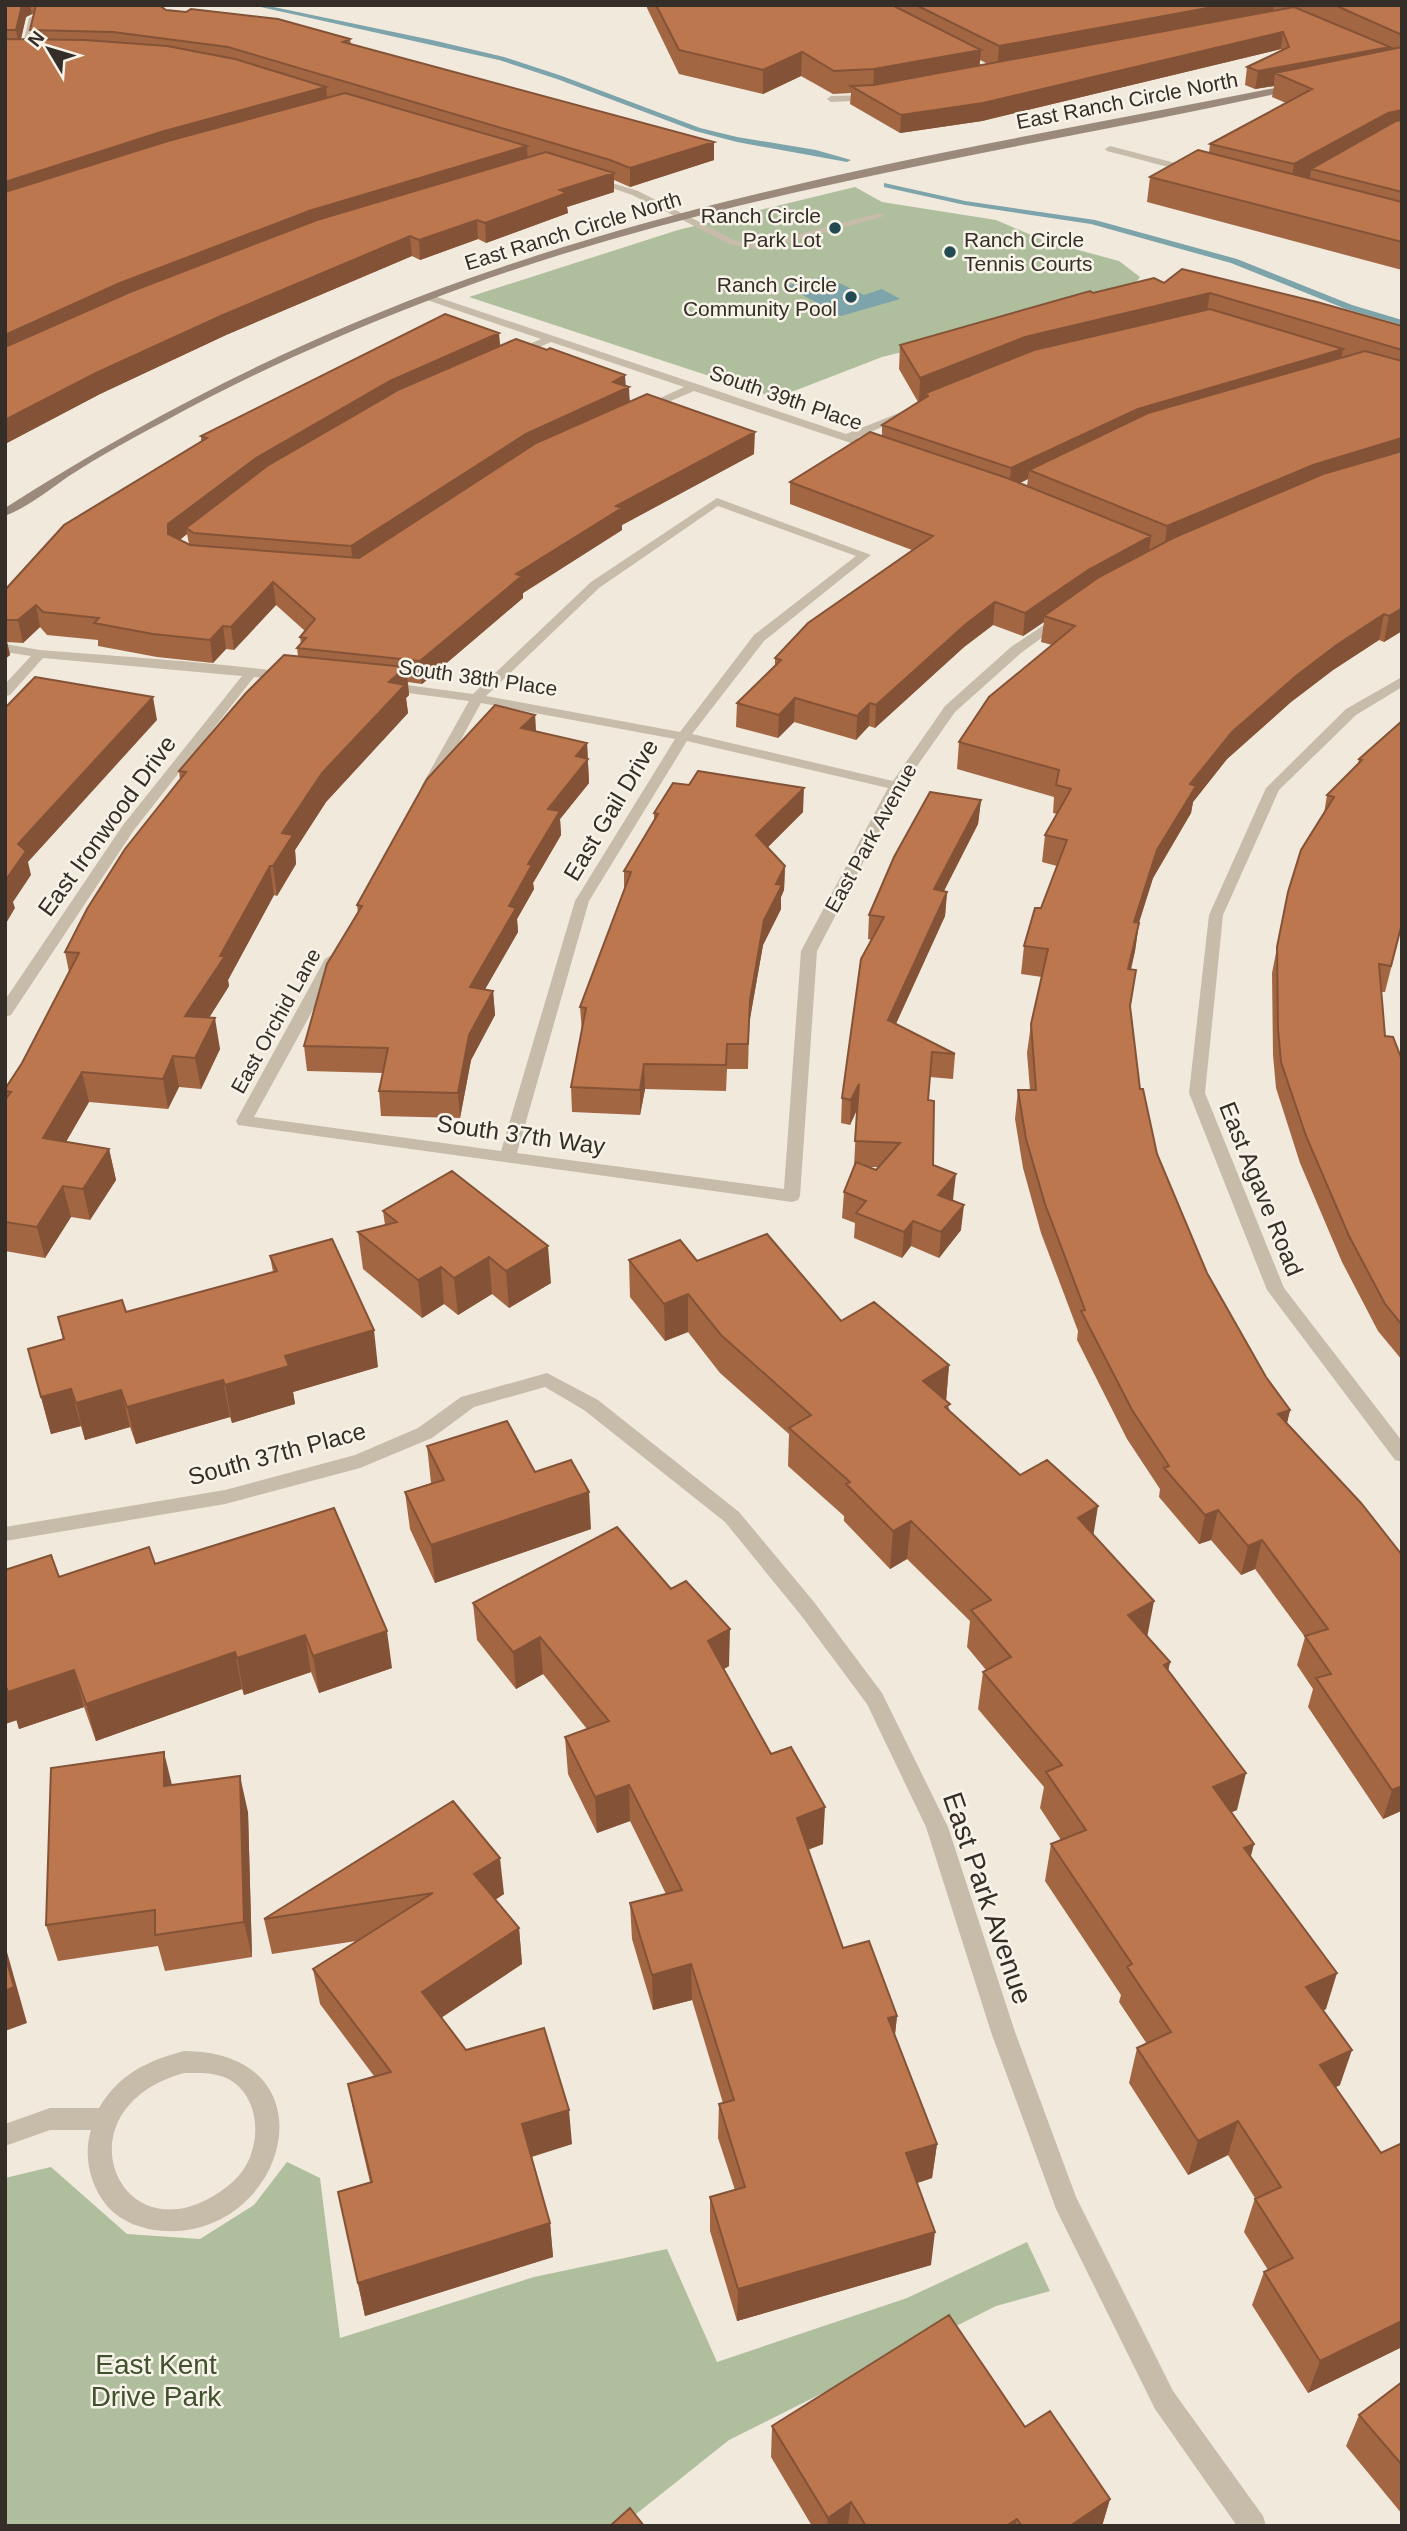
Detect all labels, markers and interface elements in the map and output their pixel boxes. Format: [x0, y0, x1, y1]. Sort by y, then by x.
north arrow [14, 14, 84, 84]
text: N [23, 27, 48, 51]
street label: East Ranch Circle North [1014, 68, 1240, 133]
street label: East Ranch Circle North [462, 187, 684, 274]
place label: Ranch Circle Park Lot [701, 204, 821, 251]
marker: Ranch Circle Park Lot [827, 220, 843, 236]
place label: Ranch Circle Tennis Courts [964, 228, 1092, 275]
marker: Ranch Circle Tennis Courts [942, 244, 958, 260]
place label: Ranch Circle Community Pool [683, 273, 837, 320]
marker: Ranch Circle Community Pool [843, 289, 859, 305]
street label: South 39th Place [707, 361, 866, 434]
street label: South 38th Place [397, 655, 559, 700]
street label: East Ironwood Drive [32, 730, 181, 921]
street label: East Gail Drive [558, 734, 663, 885]
street label: East Park Avenue [820, 759, 921, 916]
street label: East Orchid Lane [226, 944, 325, 1097]
street label: East Agave Road [1214, 1098, 1309, 1280]
street label: South 37th Way [435, 1109, 607, 1160]
street label: South 37th Place [185, 1417, 369, 1490]
street label: East Park Avenue [937, 1788, 1038, 2008]
park label: East Kent Drive Park [91, 2349, 222, 2412]

